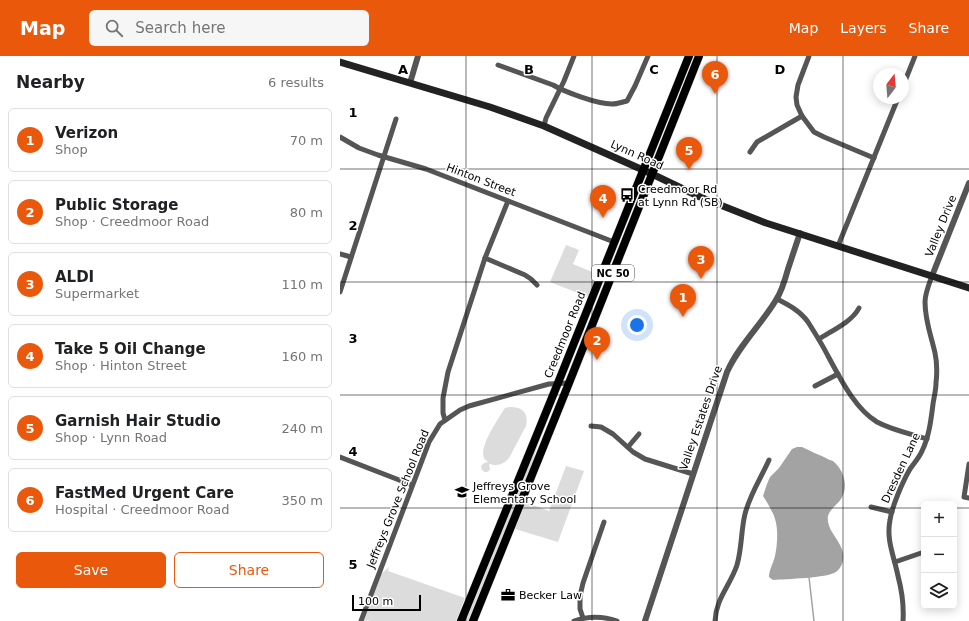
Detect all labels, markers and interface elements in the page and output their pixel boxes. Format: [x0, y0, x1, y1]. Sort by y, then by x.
search box [89, 10, 369, 46]
text: Map [20, 17, 65, 39]
icon: search [103, 17, 125, 39]
text: Search here [135, 19, 225, 37]
text: Map [789, 20, 818, 36]
text: Layers [840, 20, 887, 36]
text: Share [909, 20, 949, 36]
pin: 6 [702, 61, 728, 94]
text: A [398, 62, 408, 77]
text: B [524, 62, 534, 77]
text: C [649, 62, 659, 77]
text: D [775, 62, 786, 77]
north arrow [873, 68, 909, 104]
text: Nearby [16, 72, 85, 92]
text: 6 results [268, 75, 324, 90]
text: 1 [348, 105, 358, 120]
text: Verizon [55, 124, 118, 142]
text: 1 [25, 133, 35, 148]
text: 70 m [290, 133, 323, 148]
pin: 5 [676, 137, 702, 170]
street label: Lynn Road [608, 138, 666, 172]
text: Shop [55, 142, 88, 157]
street label: Hinton Street [444, 161, 518, 199]
place label: Creedmoor Rd at Lynn Rd (SB) [638, 183, 723, 209]
pin: 4 [590, 185, 616, 218]
bus stop icon: Creedmoor Rd at Lynn Rd (SB) [619, 187, 635, 203]
street label: Valley Drive [923, 193, 959, 259]
text: Public Storage [55, 196, 179, 214]
text: 2 [25, 205, 35, 220]
text: 80 m [290, 205, 323, 220]
text: Shop · Creedmoor Road [55, 214, 209, 229]
text: 2 [348, 218, 358, 233]
pin: 3 [688, 246, 714, 279]
road number: NC 50 [592, 265, 634, 281]
text: ALDI [55, 268, 94, 286]
text: 3 [25, 277, 35, 292]
text: 110 m [281, 277, 323, 292]
pin: 1 [670, 284, 696, 317]
text: Supermarket [55, 286, 139, 301]
street label: Creedmoor Road [542, 290, 588, 380]
your location [627, 315, 647, 335]
pin: 2 [584, 327, 610, 360]
text: 3 [348, 331, 358, 346]
text: Take 5 Oil Change [55, 340, 206, 358]
text: 4 [25, 349, 35, 364]
text: 160 m [281, 349, 323, 364]
text: Shop · Hinton Street [55, 358, 187, 373]
street label: Valley Estates Drive [677, 364, 725, 472]
text: Garnish Hair Studio [55, 412, 221, 430]
text: 5 [25, 421, 35, 436]
text: 240 m [281, 421, 323, 436]
street label: Jeffreys Grove School Road [364, 428, 432, 571]
text: Shop · Lynn Road [55, 430, 167, 445]
street label: Dresden Lane [879, 431, 923, 505]
text: 4 [348, 444, 358, 459]
place label: Jeffreys Grove Elementary School [472, 480, 576, 506]
text: FastMed Urgent Care [55, 484, 234, 502]
school or university icon: Jeffreys Grove Elementary School [454, 484, 470, 500]
text: 6 [25, 493, 35, 508]
text: 350 m [281, 493, 323, 508]
map controls [921, 501, 957, 609]
button: + [921, 501, 957, 537]
text: Hospital · Creedmoor Road [55, 502, 230, 517]
button: − [921, 537, 957, 573]
button: Save [16, 552, 166, 588]
button: Share [174, 552, 324, 588]
text: 5 [348, 557, 358, 572]
button: layers [921, 573, 957, 609]
office icon: Becker Law [500, 587, 516, 603]
place label: Becker Law [519, 589, 582, 602]
scale bar [352, 593, 421, 612]
text: 100 m [358, 595, 393, 608]

